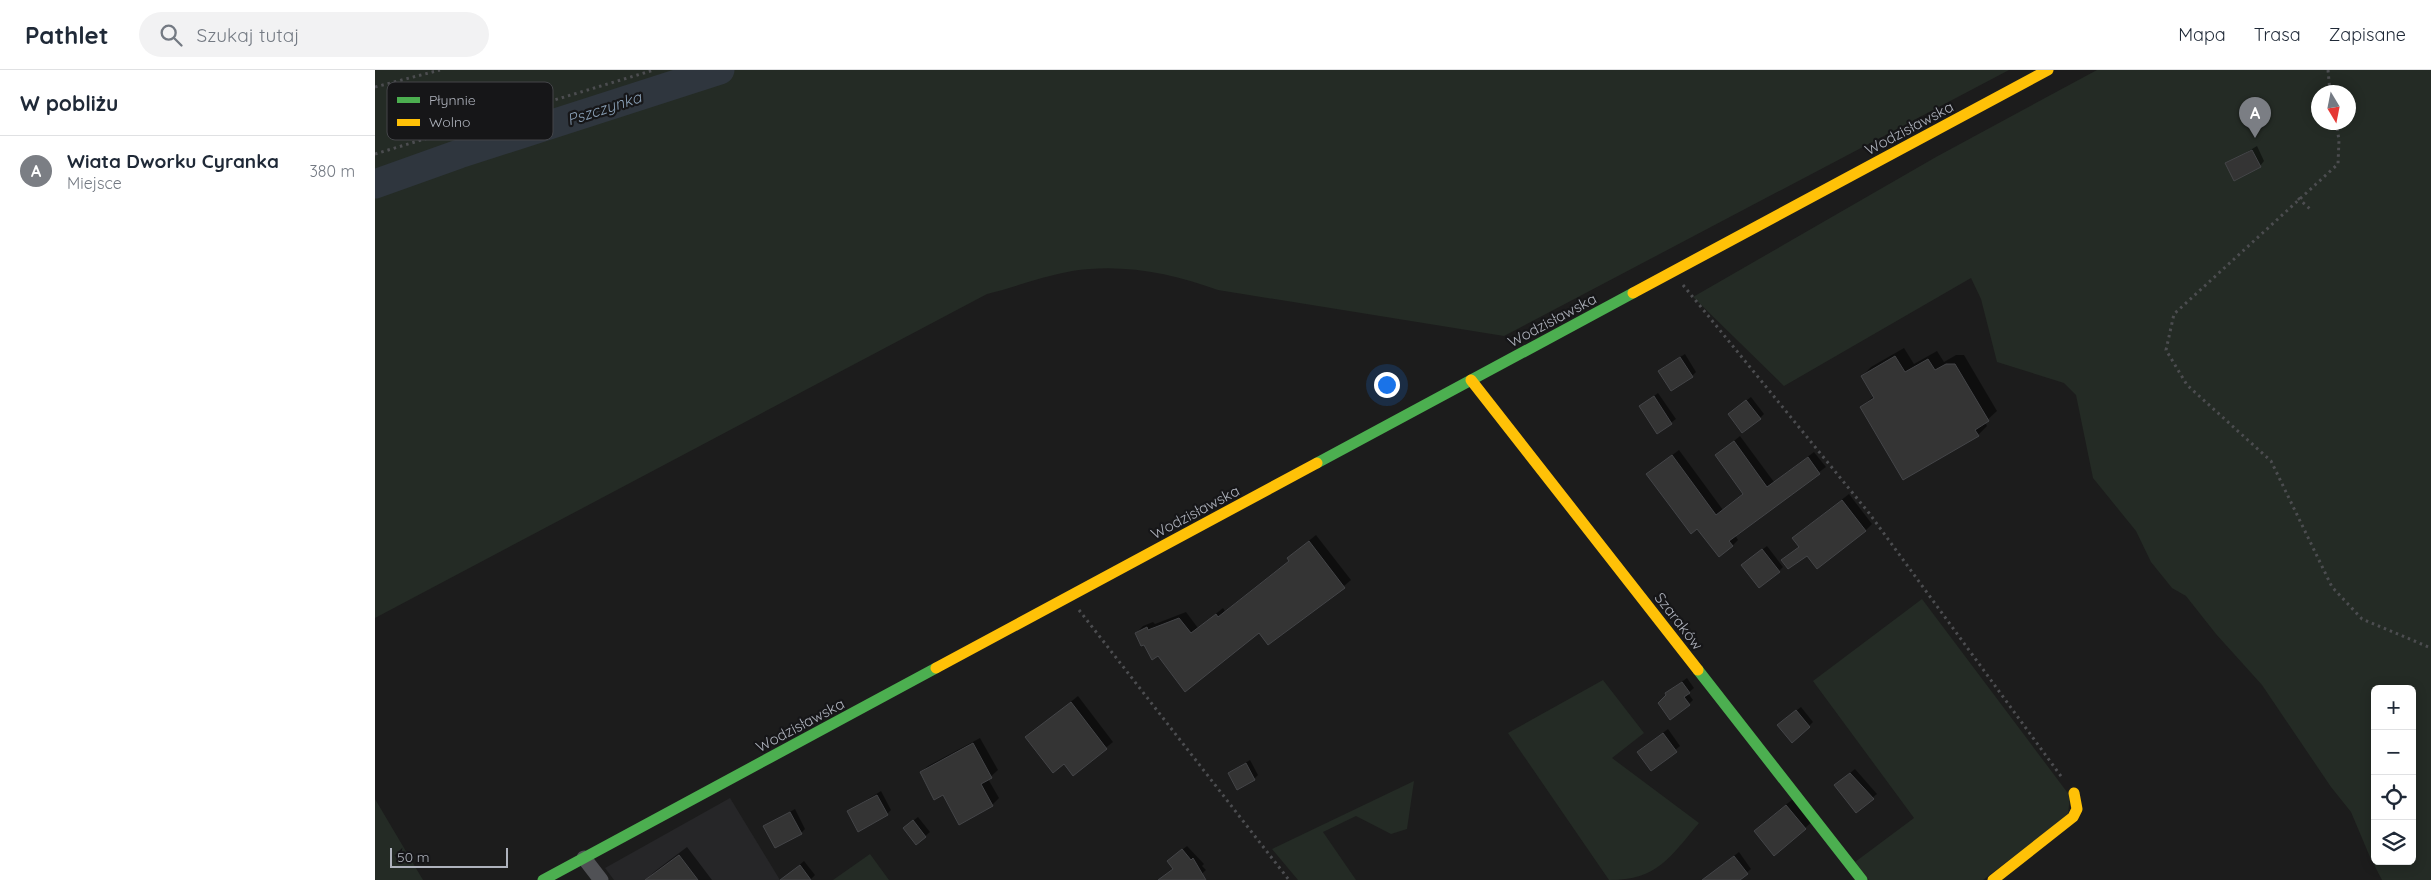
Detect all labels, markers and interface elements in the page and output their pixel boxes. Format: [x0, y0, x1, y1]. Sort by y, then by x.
search box [139, 12, 489, 57]
text: Pathlet [25, 20, 109, 50]
icon: search [157, 21, 185, 49]
text: Szukaj tutaj [197, 23, 299, 47]
text: Mapa [2178, 23, 2226, 46]
text: Trasa [2254, 23, 2301, 46]
text: Zapisane [2329, 23, 2406, 46]
legend [387, 82, 553, 140]
north arrow [2311, 85, 2356, 130]
water label: Pszczynka [564, 86, 645, 129]
text: W pobliżu [20, 90, 118, 116]
text: Płynnie [429, 91, 476, 109]
street label: Wodzisławska [1861, 97, 1957, 159]
pin: A [2239, 97, 2271, 138]
text: Wolno [429, 113, 471, 131]
text: Wiata Dworku Cyranka [67, 149, 279, 173]
text: A [31, 161, 41, 181]
text: 380 m [309, 161, 355, 181]
text: Miejsce [67, 173, 122, 193]
street label: Wodzisławska [1504, 289, 1600, 351]
your location [1374, 372, 1400, 398]
street label: Wodzisławska [1147, 481, 1243, 543]
street label: Szaraków [1651, 588, 1707, 654]
map controls [2371, 685, 2416, 865]
button: + [2371, 685, 2416, 730]
street label: Wodzisławska [752, 694, 848, 756]
button: − [2371, 730, 2416, 775]
button: locate [2371, 775, 2416, 820]
button: layers [2371, 820, 2416, 865]
scale bar [390, 845, 507, 868]
text: 50 m [397, 848, 430, 866]

